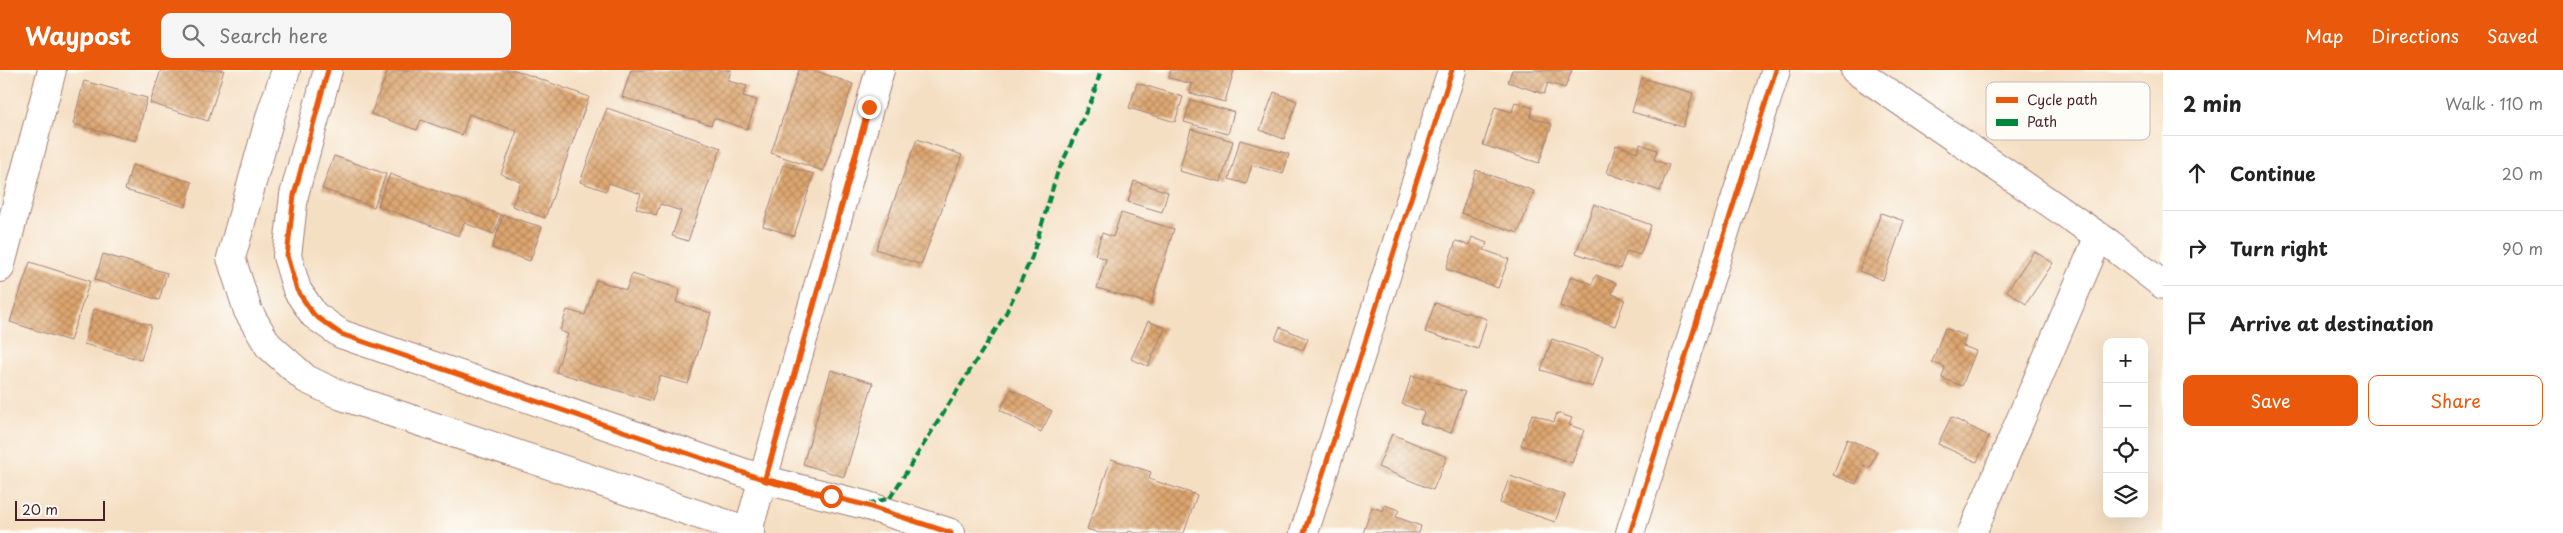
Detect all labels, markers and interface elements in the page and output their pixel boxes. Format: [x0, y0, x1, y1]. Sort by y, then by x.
search box [161, 13, 511, 58]
text: Waypost [25, 17, 131, 53]
icon: search [179, 21, 207, 49]
text: Search here [219, 21, 328, 49]
text: Map [2305, 22, 2343, 49]
text: Directions [2371, 22, 2459, 49]
text: Saved [2487, 22, 2538, 49]
legend [1986, 82, 2150, 140]
text: 2 min [2183, 87, 2242, 119]
text: Cycle path [2027, 89, 2098, 110]
text: Walk · 110 m [2445, 91, 2543, 115]
route end [858, 96, 881, 119]
text: Path [2027, 111, 2057, 132]
icon: ahead [2183, 159, 2211, 187]
text: Continue [2230, 159, 2316, 187]
text: 20 m [2502, 161, 2543, 185]
icon: right [2183, 234, 2211, 262]
text: Turn right [2230, 234, 2328, 262]
text: 90 m [2502, 236, 2543, 260]
icon: arrive [2183, 309, 2211, 337]
text: Arrive at destination [2230, 309, 2434, 337]
map controls [2103, 338, 2148, 518]
button: + [2103, 338, 2148, 383]
button: Save [2183, 375, 2358, 426]
button: Share [2368, 375, 2543, 426]
button: − [2103, 383, 2148, 428]
button: locate [2103, 428, 2148, 473]
button: layers [2103, 473, 2148, 518]
route start [820, 485, 843, 508]
scale bar [15, 498, 105, 521]
text: 20 m [22, 499, 58, 520]

